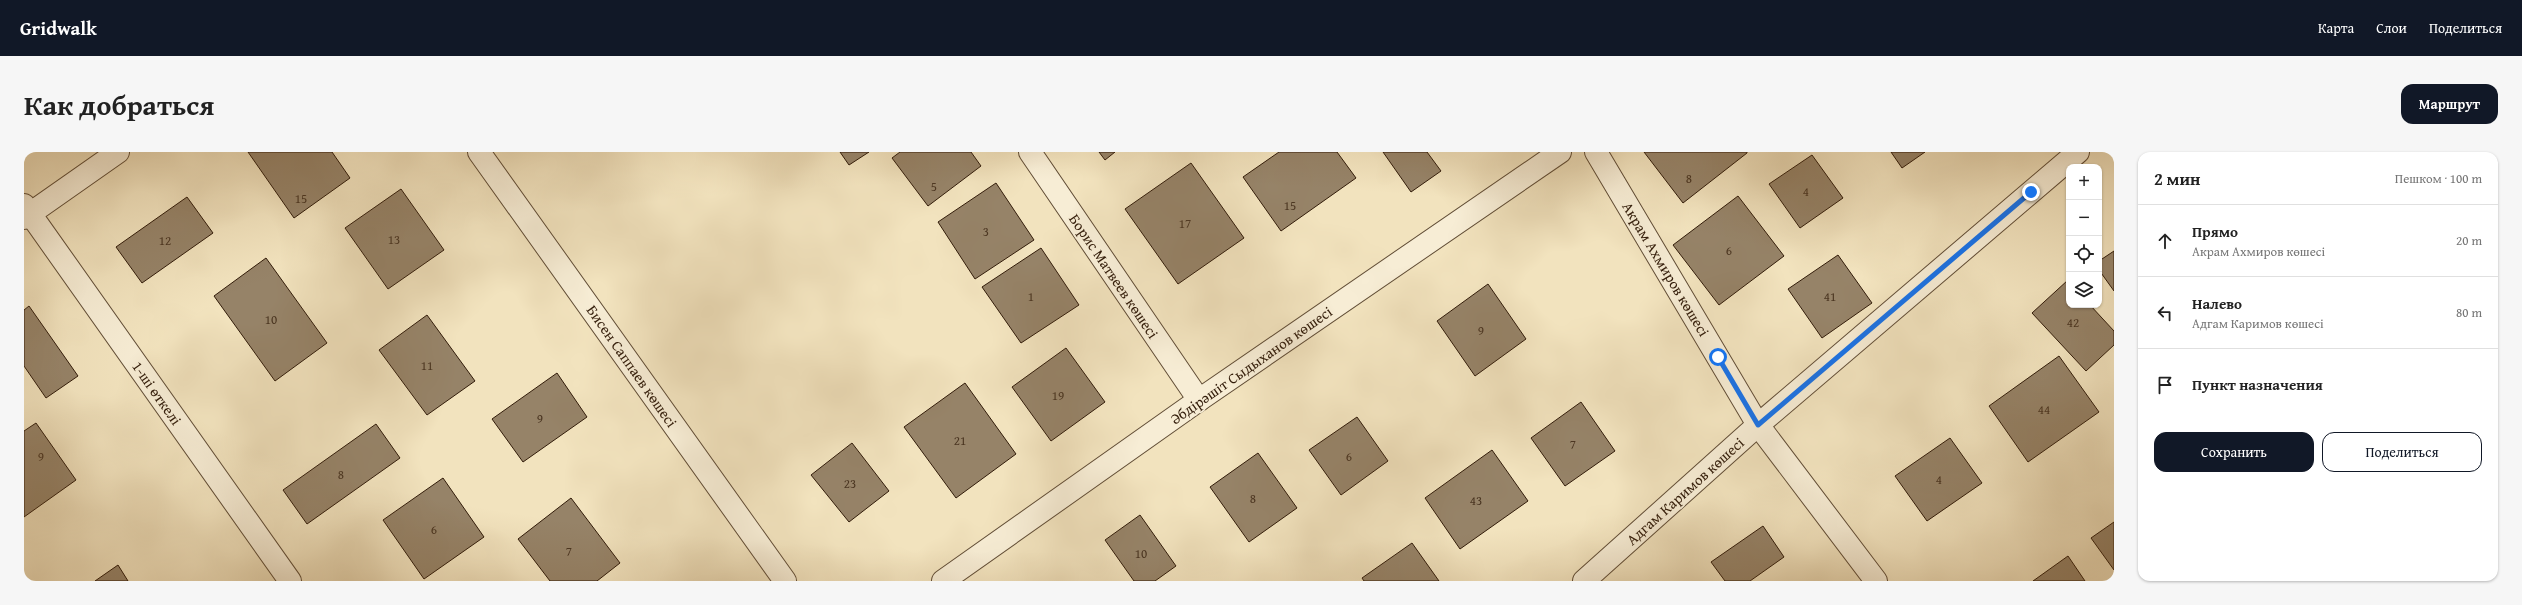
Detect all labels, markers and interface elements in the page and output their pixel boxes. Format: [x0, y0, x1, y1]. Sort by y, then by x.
text: Gridwalk [20, 14, 97, 42]
text: Карта [2318, 18, 2354, 38]
text: Слои [2376, 18, 2407, 38]
text: Поделиться [2429, 18, 2502, 38]
text: Как добраться [24, 84, 214, 125]
button: Маршрут [2401, 84, 2498, 124]
map controls [2066, 164, 2102, 308]
button: + [2066, 164, 2102, 200]
text: 2 мин [2154, 166, 2200, 191]
house number: 8 [1686, 169, 1692, 188]
text: Пешком · 100 m [2395, 169, 2482, 188]
house number: 5 [931, 177, 937, 196]
house number: 4 [1803, 182, 1809, 201]
route end [2022, 183, 2040, 201]
house number: 15 [295, 189, 307, 208]
house number: 15 [1284, 196, 1296, 215]
street label: Акрам Ахмиров көшесі [1617, 198, 1715, 340]
button: − [2066, 200, 2102, 236]
street label: Борис Матвеев көшесі [1064, 210, 1164, 342]
house number: 17 [1179, 214, 1191, 233]
text: Прямо [2192, 221, 2238, 242]
house number: 3 [983, 222, 989, 241]
house number: 13 [388, 230, 400, 249]
icon: ahead [2154, 230, 2176, 252]
house number: 12 [159, 231, 171, 250]
text: 20 m [2456, 231, 2482, 250]
button: locate [2066, 236, 2102, 272]
house number: 6 [1726, 241, 1732, 260]
text: Акрам Ахмиров көшесі [2192, 242, 2325, 261]
button: layers [2066, 272, 2102, 308]
house number: 1 [1028, 287, 1034, 306]
house number: 41 [1824, 287, 1836, 306]
text: Налево [2192, 293, 2242, 314]
street label: Бисен Саппаев көшесі [582, 301, 682, 431]
street label: Әбдірәшіт Сыдыханов көшесі [1166, 301, 1336, 429]
icon: left [2154, 302, 2176, 324]
text: 80 m [2456, 303, 2482, 322]
house number: 10 [265, 310, 277, 329]
house number: 42 [2067, 313, 2079, 332]
text: Адгам Каримов көшесі [2192, 314, 2324, 333]
house number: 9 [1478, 321, 1484, 340]
route start [1709, 348, 1727, 366]
house number: 11 [421, 356, 433, 375]
street label: 1-ші өткелі [127, 357, 187, 429]
icon: arrive [2154, 374, 2176, 396]
text: Пункт назначения [2192, 374, 2323, 395]
house number: 19 [1052, 386, 1064, 405]
house number: 44 [2038, 400, 2050, 419]
house number: 9 [537, 409, 543, 428]
house number: 21 [954, 431, 966, 450]
street label: Адгам Каримов көшесі [1622, 432, 1748, 550]
button: Сохранить [2154, 432, 2314, 472]
button: Поделиться [2322, 432, 2482, 472]
house number: 7 [1570, 435, 1576, 454]
house number: 9 [38, 447, 44, 466]
house number: 6 [1346, 447, 1352, 466]
house number: 8 [338, 465, 344, 484]
house number: 4 [1936, 470, 1942, 489]
house number: 23 [844, 474, 856, 493]
house number: 8 [1250, 489, 1256, 508]
house number: 43 [1470, 491, 1482, 510]
house number: 6 [431, 520, 437, 539]
house number: 7 [566, 542, 572, 561]
house number: 10 [1135, 544, 1147, 563]

